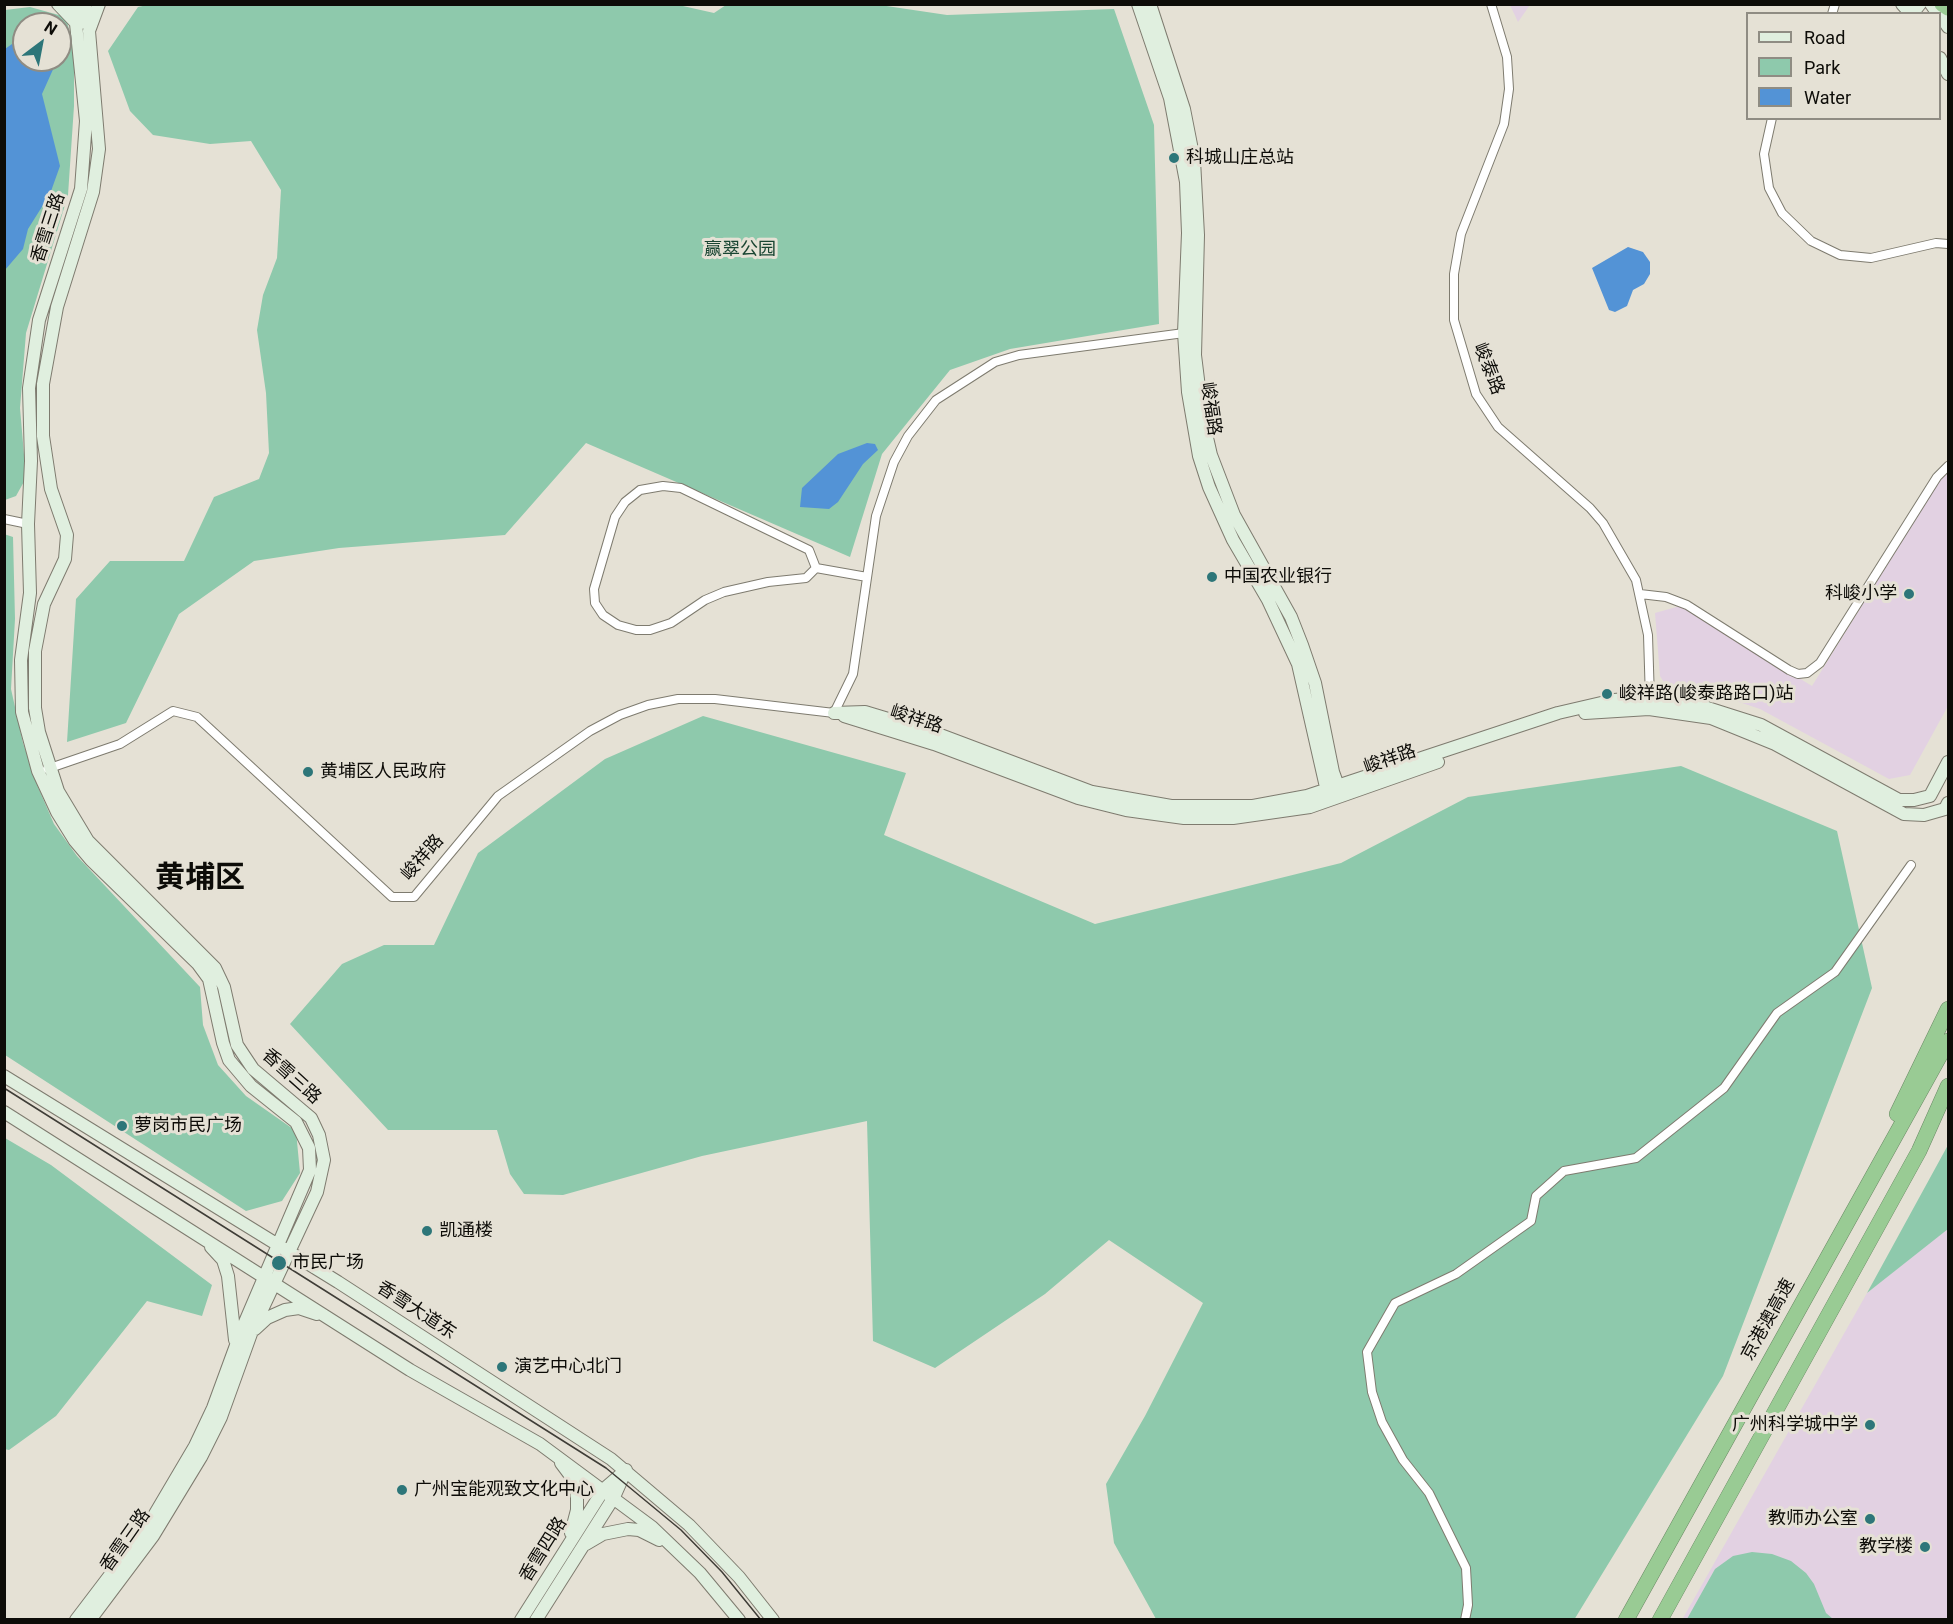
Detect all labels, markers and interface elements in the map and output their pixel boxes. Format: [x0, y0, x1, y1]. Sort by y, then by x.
north arrow [12, 12, 72, 72]
legend [1746, 12, 1941, 120]
text: N [41, 17, 61, 39]
text: Road [1804, 27, 1845, 48]
text: Park [1804, 57, 1840, 78]
text: Water [1804, 87, 1851, 108]
place label: 科城山庄总站 [1186, 147, 1294, 169]
marker: 科城山庄总站 [1167, 151, 1181, 165]
street label: 香雪三路 [28, 190, 70, 266]
park label: 赢翠公园 [704, 239, 776, 261]
street label: 峻泰路 [1468, 340, 1508, 398]
street label: 峻福路 [1196, 381, 1224, 437]
place label: 中国农业银行 [1224, 566, 1332, 588]
marker: 中国农业银行 [1205, 570, 1219, 584]
place label: 科峻小学 [1825, 583, 1897, 605]
marker: 科峻小学 [1902, 587, 1916, 601]
place label: 峻祥路(峻泰路路口)站 [1619, 683, 1793, 705]
marker: 峻祥路(峻泰路路口)站 [1600, 687, 1614, 701]
street label: 峻祥路 [887, 701, 945, 739]
street label: 峻祥路 [1361, 741, 1419, 779]
place label: 黄埔区人民政府 [320, 761, 446, 783]
marker: 黄埔区人民政府 [301, 765, 315, 779]
street label: 峻祥路 [397, 831, 449, 885]
district label: 黄埔区 [155, 861, 245, 897]
street label: 香雪三路 [257, 1045, 325, 1109]
place label: 萝岗市民广场 [134, 1115, 242, 1137]
marker: 萝岗市民广场 [115, 1119, 129, 1133]
place label: 凯通楼 [439, 1220, 493, 1242]
marker: 凯通楼 [420, 1224, 434, 1238]
place label: 市民广场 [292, 1252, 364, 1274]
marker: 市民广场 [270, 1254, 288, 1272]
street label: 京港澳高速 [1738, 1275, 1800, 1365]
street label: 香雪大道东 [372, 1277, 460, 1345]
place label: 演艺中心北门 [514, 1356, 622, 1378]
marker: 演艺中心北门 [495, 1360, 509, 1374]
place label: 广州科学城中学 [1732, 1414, 1858, 1436]
marker: 广州科学城中学 [1863, 1418, 1877, 1432]
place label: 广州宝能观致文化中心 [414, 1479, 594, 1501]
marker: 广州宝能观致文化中心 [395, 1483, 409, 1497]
street label: 香雪三路 [97, 1505, 155, 1577]
place label: 教师办公室 [1768, 1508, 1858, 1530]
marker: 教师办公室 [1863, 1512, 1877, 1526]
street label: 香雪四路 [516, 1514, 572, 1586]
place label: 教学楼 [1859, 1536, 1913, 1558]
marker: 教学楼 [1918, 1540, 1932, 1554]

